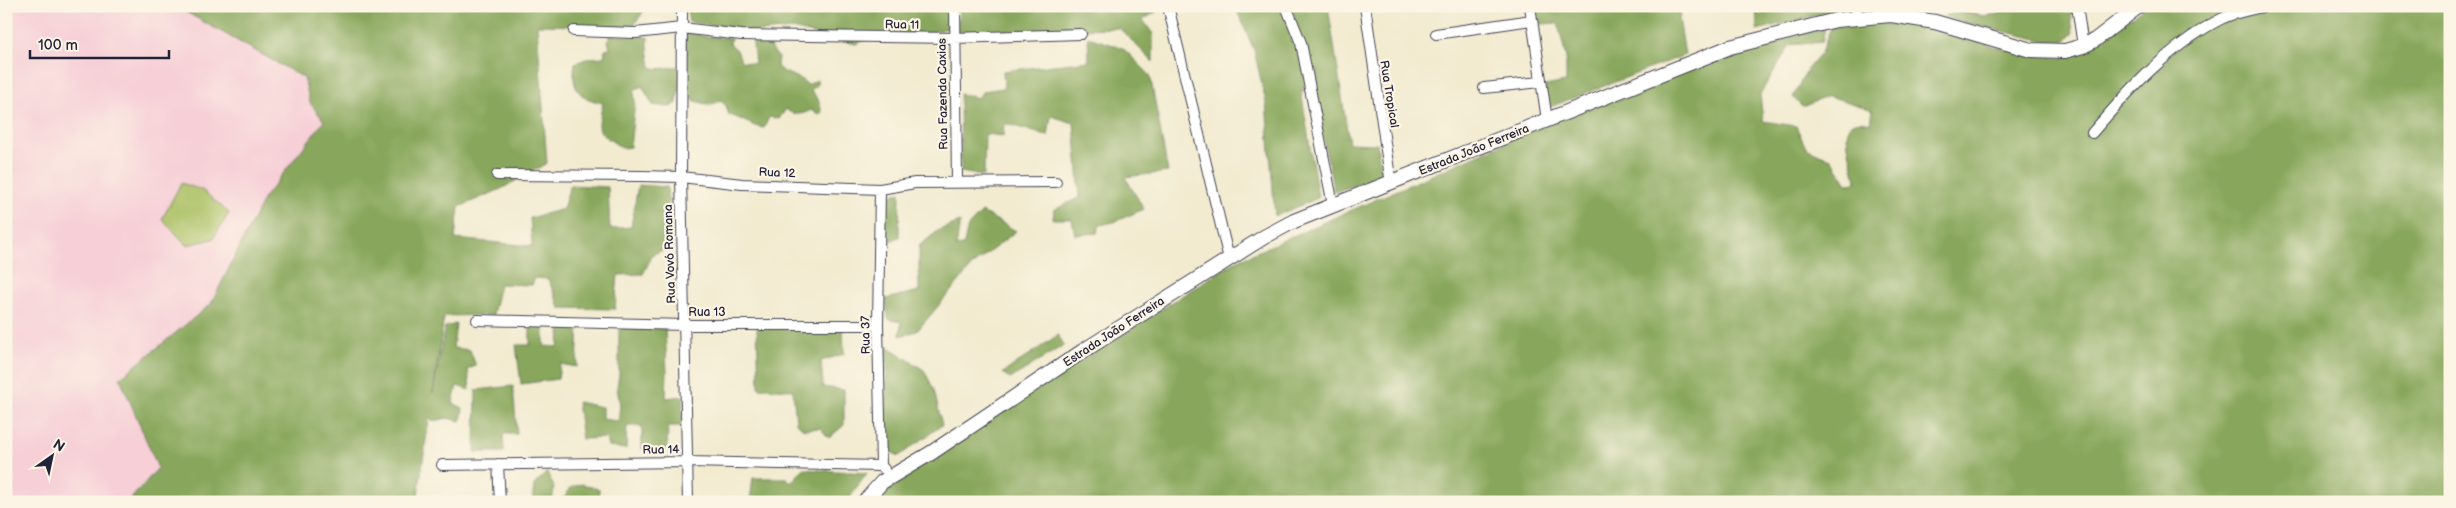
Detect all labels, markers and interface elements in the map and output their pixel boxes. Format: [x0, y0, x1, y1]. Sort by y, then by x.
street label: Rua 11 [885, 17, 919, 33]
scale bar [30, 28, 169, 60]
text: 100 m [38, 36, 78, 55]
street label: Rua Fazenda Caxias [935, 38, 951, 150]
street label: Rua Tropical [1376, 59, 1402, 129]
street label: Estrada João Ferreira [1417, 121, 1532, 179]
street label: Rua 12 [758, 165, 796, 181]
street label: Rua Vovó Romana [661, 204, 679, 304]
street label: Estrada João Ferreira [1061, 294, 1168, 370]
street label: Rua 13 [688, 305, 726, 320]
street label: Rua 37 [858, 316, 874, 354]
north arrow [28, 430, 78, 480]
text: N [50, 436, 68, 456]
street label: Rua 14 [642, 442, 680, 458]

